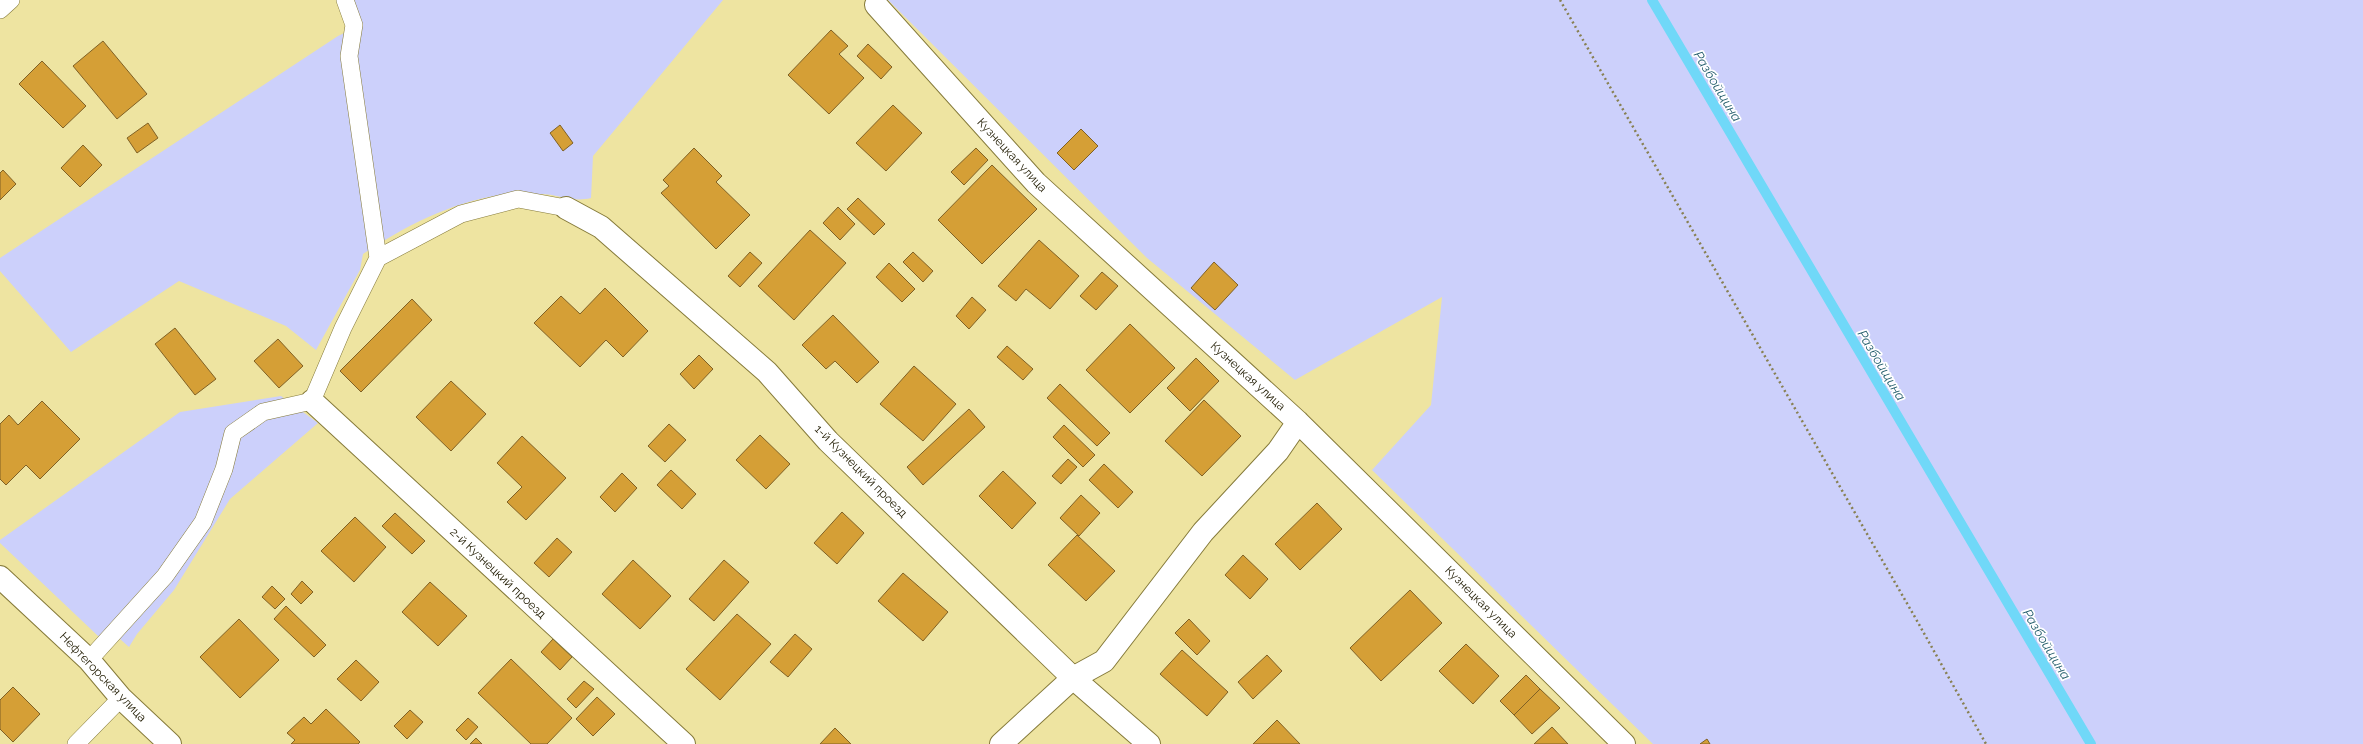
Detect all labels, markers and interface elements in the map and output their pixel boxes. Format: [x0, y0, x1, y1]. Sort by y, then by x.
water label: Разбойщина [1691, 48, 1745, 124]
street label: Кузнецкая улица [974, 115, 1050, 195]
water label: Разбойщина [1855, 327, 1909, 403]
street label: Кузнецкая улица [1208, 339, 1288, 413]
street label: 1-й Кузнецкий проезд [812, 422, 910, 520]
street label: 2-й Кузнецкий проезд [447, 525, 549, 621]
street label: Кузнецкая улица [1442, 563, 1520, 641]
water label: Разбойщина [2020, 606, 2074, 682]
street label: Нефтегорская улица [57, 629, 149, 725]

